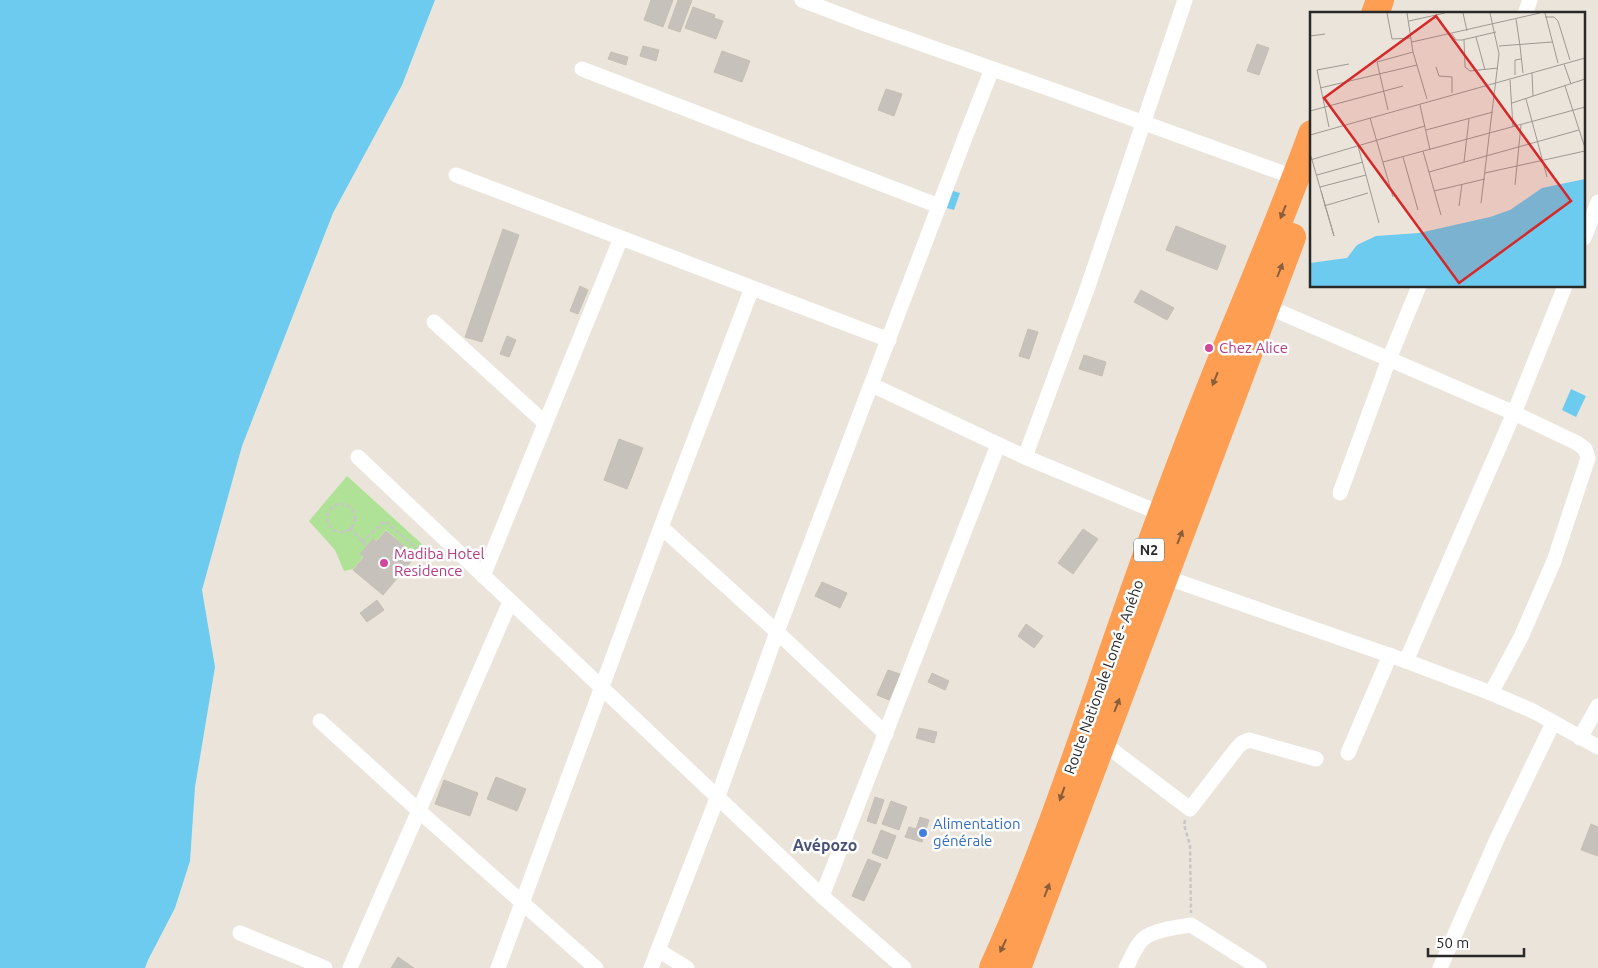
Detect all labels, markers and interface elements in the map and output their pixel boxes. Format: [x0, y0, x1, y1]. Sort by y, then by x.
inset map [1310, 12, 1586, 288]
one-way arrow [1278, 205, 1286, 219]
one-way arrow [1277, 262, 1284, 277]
place label: Chez Alice [1219, 339, 1288, 356]
marker: Chez Alice [1203, 342, 1215, 354]
one-way arrow [1211, 372, 1219, 387]
one-way arrow [1177, 529, 1185, 544]
road number: N2 [1134, 538, 1164, 562]
place label: Madiba Hotel Residence [394, 545, 484, 579]
marker: Madiba Hotel Residence [378, 557, 390, 569]
street label: Route Nationale Lomé - Aného [1060, 577, 1147, 776]
one-way arrow [1113, 697, 1121, 712]
one-way arrow [1058, 787, 1066, 802]
place label: Alimentation générale [933, 815, 1021, 849]
marker: Alimentation générale [917, 827, 929, 839]
district label: Avépozo [793, 836, 857, 854]
one-way arrow [1043, 882, 1051, 897]
scale bar [1428, 926, 1524, 958]
text: 50 m [1436, 934, 1469, 951]
one-way arrow [999, 939, 1007, 953]

